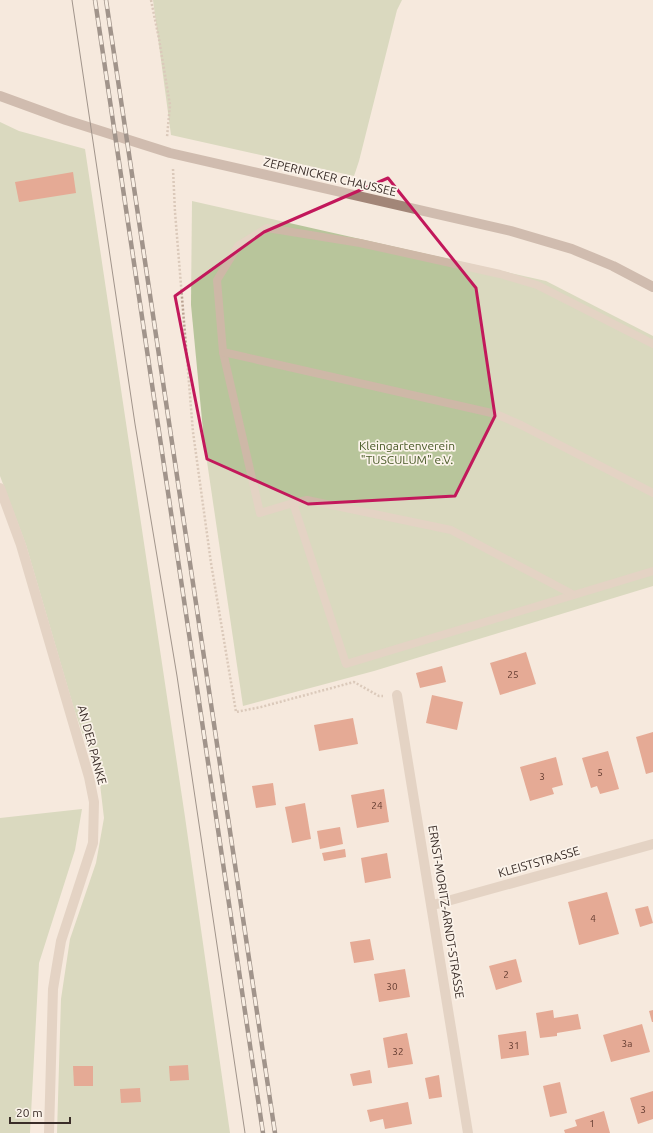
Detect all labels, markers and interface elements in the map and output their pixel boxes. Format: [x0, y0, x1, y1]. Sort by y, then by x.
street label: ZEPERNICKER CHAUSSEE [262, 155, 398, 198]
park label: Kleingartenverein "TUSCULUM" e.V. [359, 439, 455, 466]
house number: 25 [507, 669, 519, 680]
street label: AN DER PANKE [76, 704, 109, 786]
house number: 5 [597, 767, 603, 778]
house number: 3 [539, 771, 545, 782]
house number: 24 [371, 800, 383, 811]
street label: ERNST-MORITZ-ARNDT-STRASSE [426, 824, 467, 1000]
street label: KLEISTSTRASSE [497, 844, 581, 879]
house number: 4 [590, 913, 596, 924]
house number: 2 [503, 969, 509, 980]
house number: 30 [386, 981, 398, 992]
house number: 3a [622, 1038, 632, 1049]
house number: 31 [508, 1040, 520, 1051]
house number: 32 [392, 1046, 404, 1057]
scale bar [10, 1099, 70, 1125]
house number: 3 [640, 1104, 646, 1115]
text: 20 m [16, 1106, 43, 1119]
house number: 1 [589, 1118, 595, 1129]

